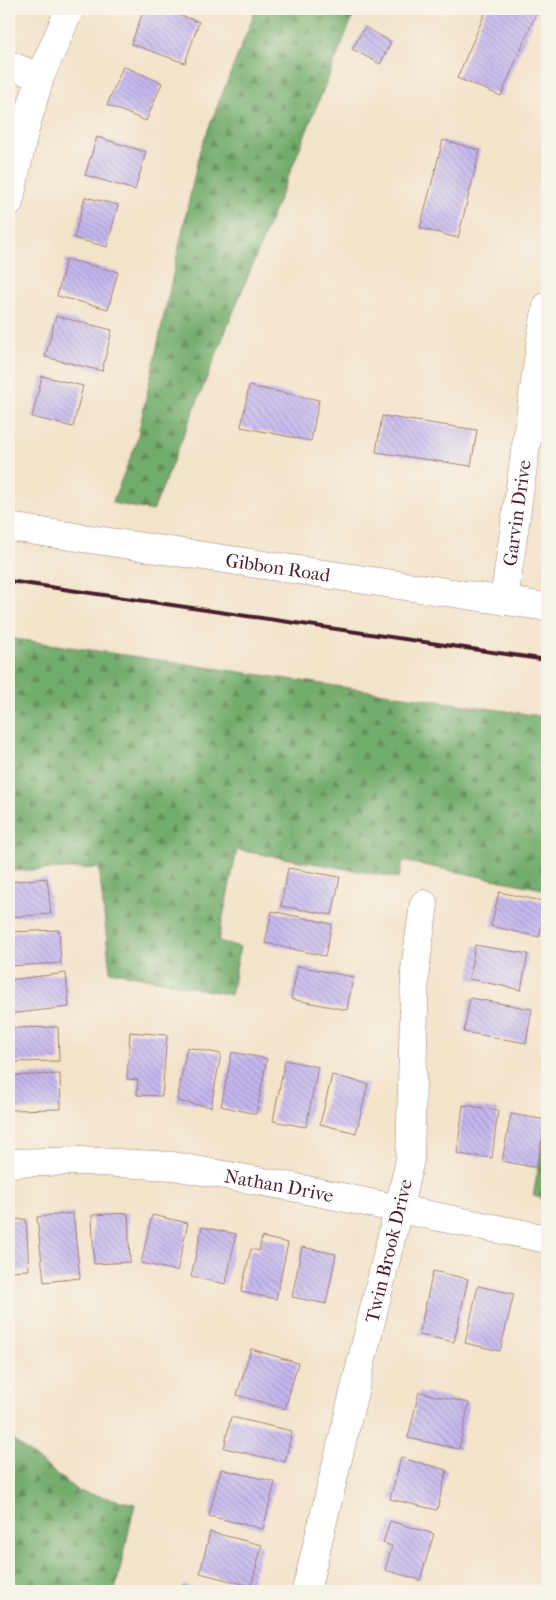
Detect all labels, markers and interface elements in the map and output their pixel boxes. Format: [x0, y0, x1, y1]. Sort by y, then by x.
street label: Garvin Drive [499, 458, 536, 568]
street label: Gibbon Road [224, 549, 332, 587]
street label: Nathan Drive [223, 1165, 335, 1207]
street label: Twin Brook Drive [361, 1177, 417, 1325]

